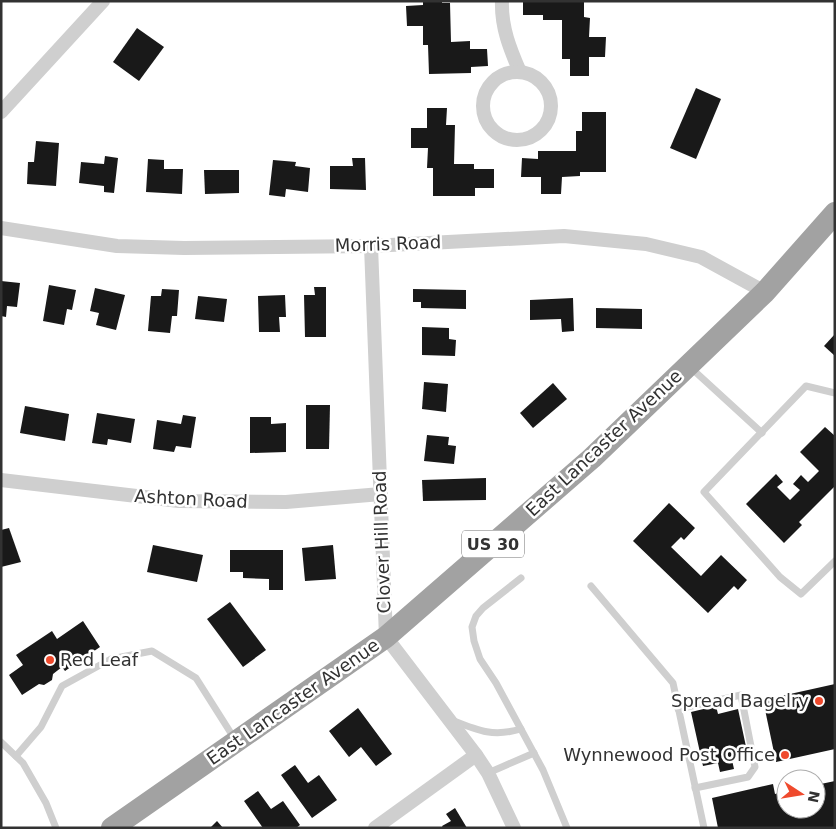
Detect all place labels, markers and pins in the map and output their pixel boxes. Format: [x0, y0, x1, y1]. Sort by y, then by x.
place label: Red Leaf [60, 649, 139, 670]
marker: Red Leaf [44, 654, 56, 666]
place label: Spread Bagelry [671, 690, 809, 711]
marker: Spread Bagelry [813, 695, 825, 707]
place label: Wynnewood Post Office [563, 744, 775, 765]
marker: Wynnewood Post Office [779, 749, 791, 761]

